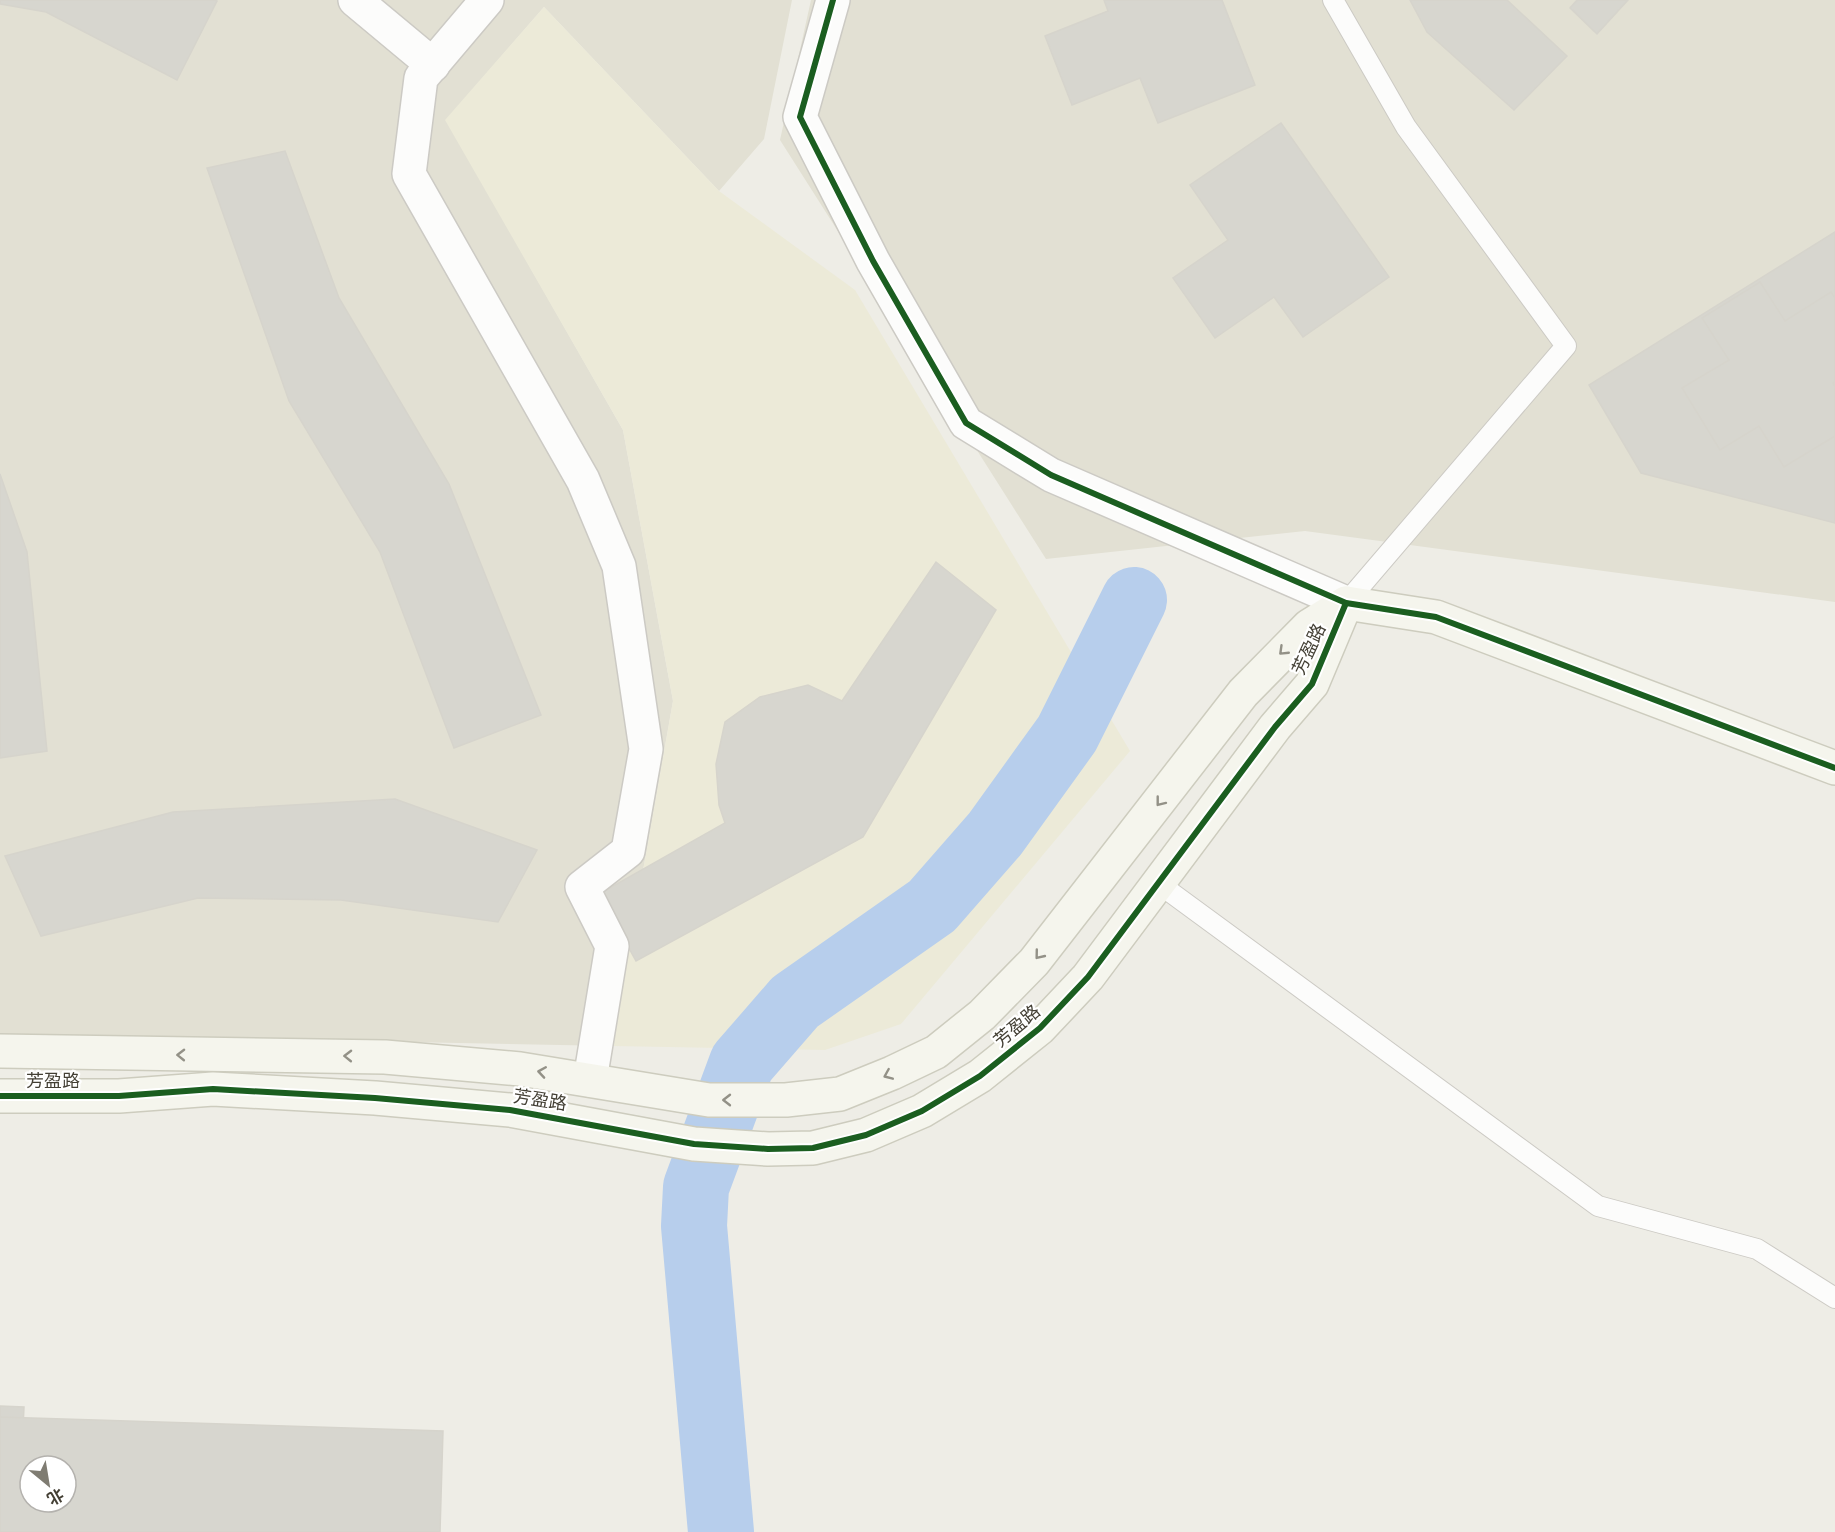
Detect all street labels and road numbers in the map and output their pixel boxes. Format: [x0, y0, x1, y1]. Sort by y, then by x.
street label: 芳盈路 [1285, 619, 1332, 679]
street label: 芳盈路 [987, 998, 1046, 1053]
street label: 芳盈路 [26, 1067, 80, 1094]
street label: 芳盈路 [511, 1082, 569, 1117]

